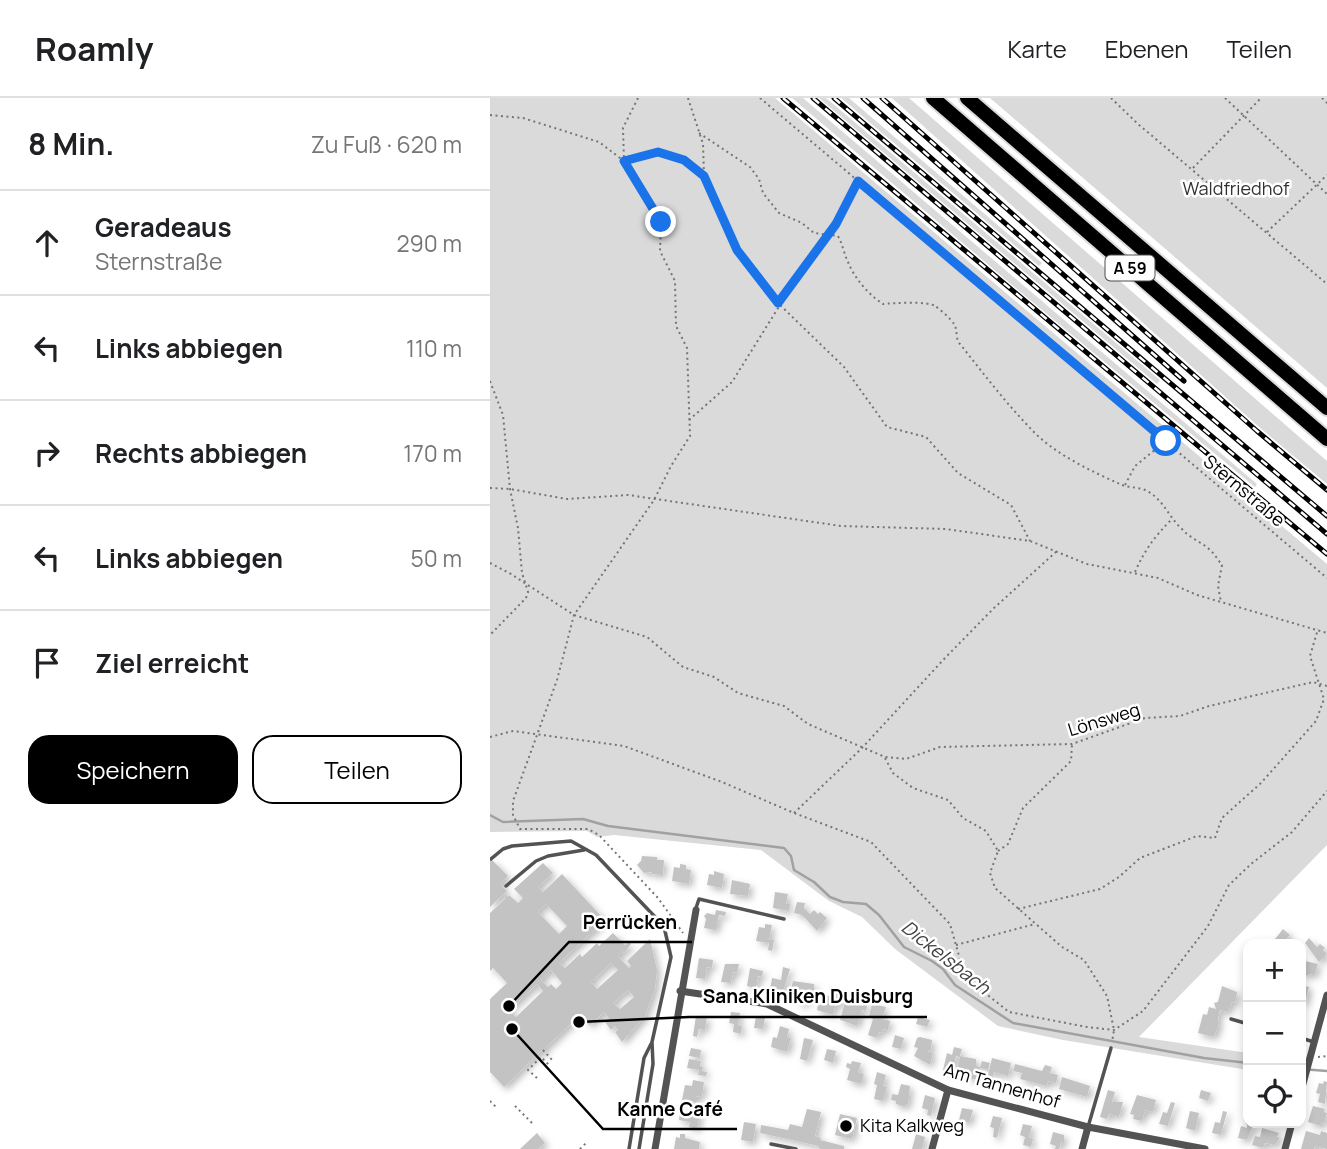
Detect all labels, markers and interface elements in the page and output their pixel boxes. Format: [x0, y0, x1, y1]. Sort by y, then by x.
text: Roamly [35, 26, 154, 71]
text: Karte [1007, 32, 1067, 65]
text: Ebenen [1105, 32, 1188, 65]
text: Teilen [1226, 32, 1292, 65]
text: 8 Min. [28, 123, 114, 164]
text: Zu Fuß · 620 m [311, 128, 462, 160]
park label: Waldfriedhof [1183, 176, 1290, 200]
route end [645, 206, 676, 237]
text: Geradeaus [95, 209, 231, 245]
icon: ahead [28, 224, 66, 262]
text: 290 m [396, 227, 462, 259]
text: Sternstraße [95, 245, 222, 277]
road number: A 59 [1106, 256, 1154, 280]
icon: left [28, 329, 66, 367]
text: Links abbiegen [95, 330, 283, 366]
text: 110 m [406, 332, 462, 364]
route start [1150, 425, 1181, 456]
icon: right [28, 434, 66, 472]
text: Rechts abbiegen [95, 435, 307, 471]
text: 170 m [403, 437, 462, 469]
street label: Sternstraße [1199, 449, 1291, 531]
icon: left [28, 539, 66, 577]
text: Links abbiegen [95, 540, 283, 576]
text: 50 m [411, 542, 462, 574]
icon: arrive [28, 644, 66, 682]
text: Ziel erreicht [95, 645, 249, 681]
street label: Lönsweg [1065, 697, 1143, 741]
button: Speichern [28, 735, 238, 804]
button: Teilen [252, 735, 462, 804]
callout: Perrücken [569, 902, 692, 942]
text: Perrücken [583, 909, 677, 935]
water label: Dickelsbach [896, 914, 996, 1000]
map controls [1243, 939, 1306, 1128]
button: + [1243, 939, 1306, 1002]
callout: Sana Kliniken Duisburg [689, 977, 927, 1017]
text: Sana Kliniken Duisburg [703, 983, 913, 1009]
button: − [1243, 1002, 1306, 1065]
street label: Am Tannenhof [941, 1057, 1064, 1113]
button: locate [1243, 1065, 1306, 1128]
callout: Kanne Café [603, 1089, 737, 1129]
text: Kanne Café [617, 1096, 723, 1122]
place label: Kita Kalkweg [860, 1113, 964, 1137]
marker: Kita Kalkweg [838, 1118, 854, 1134]

